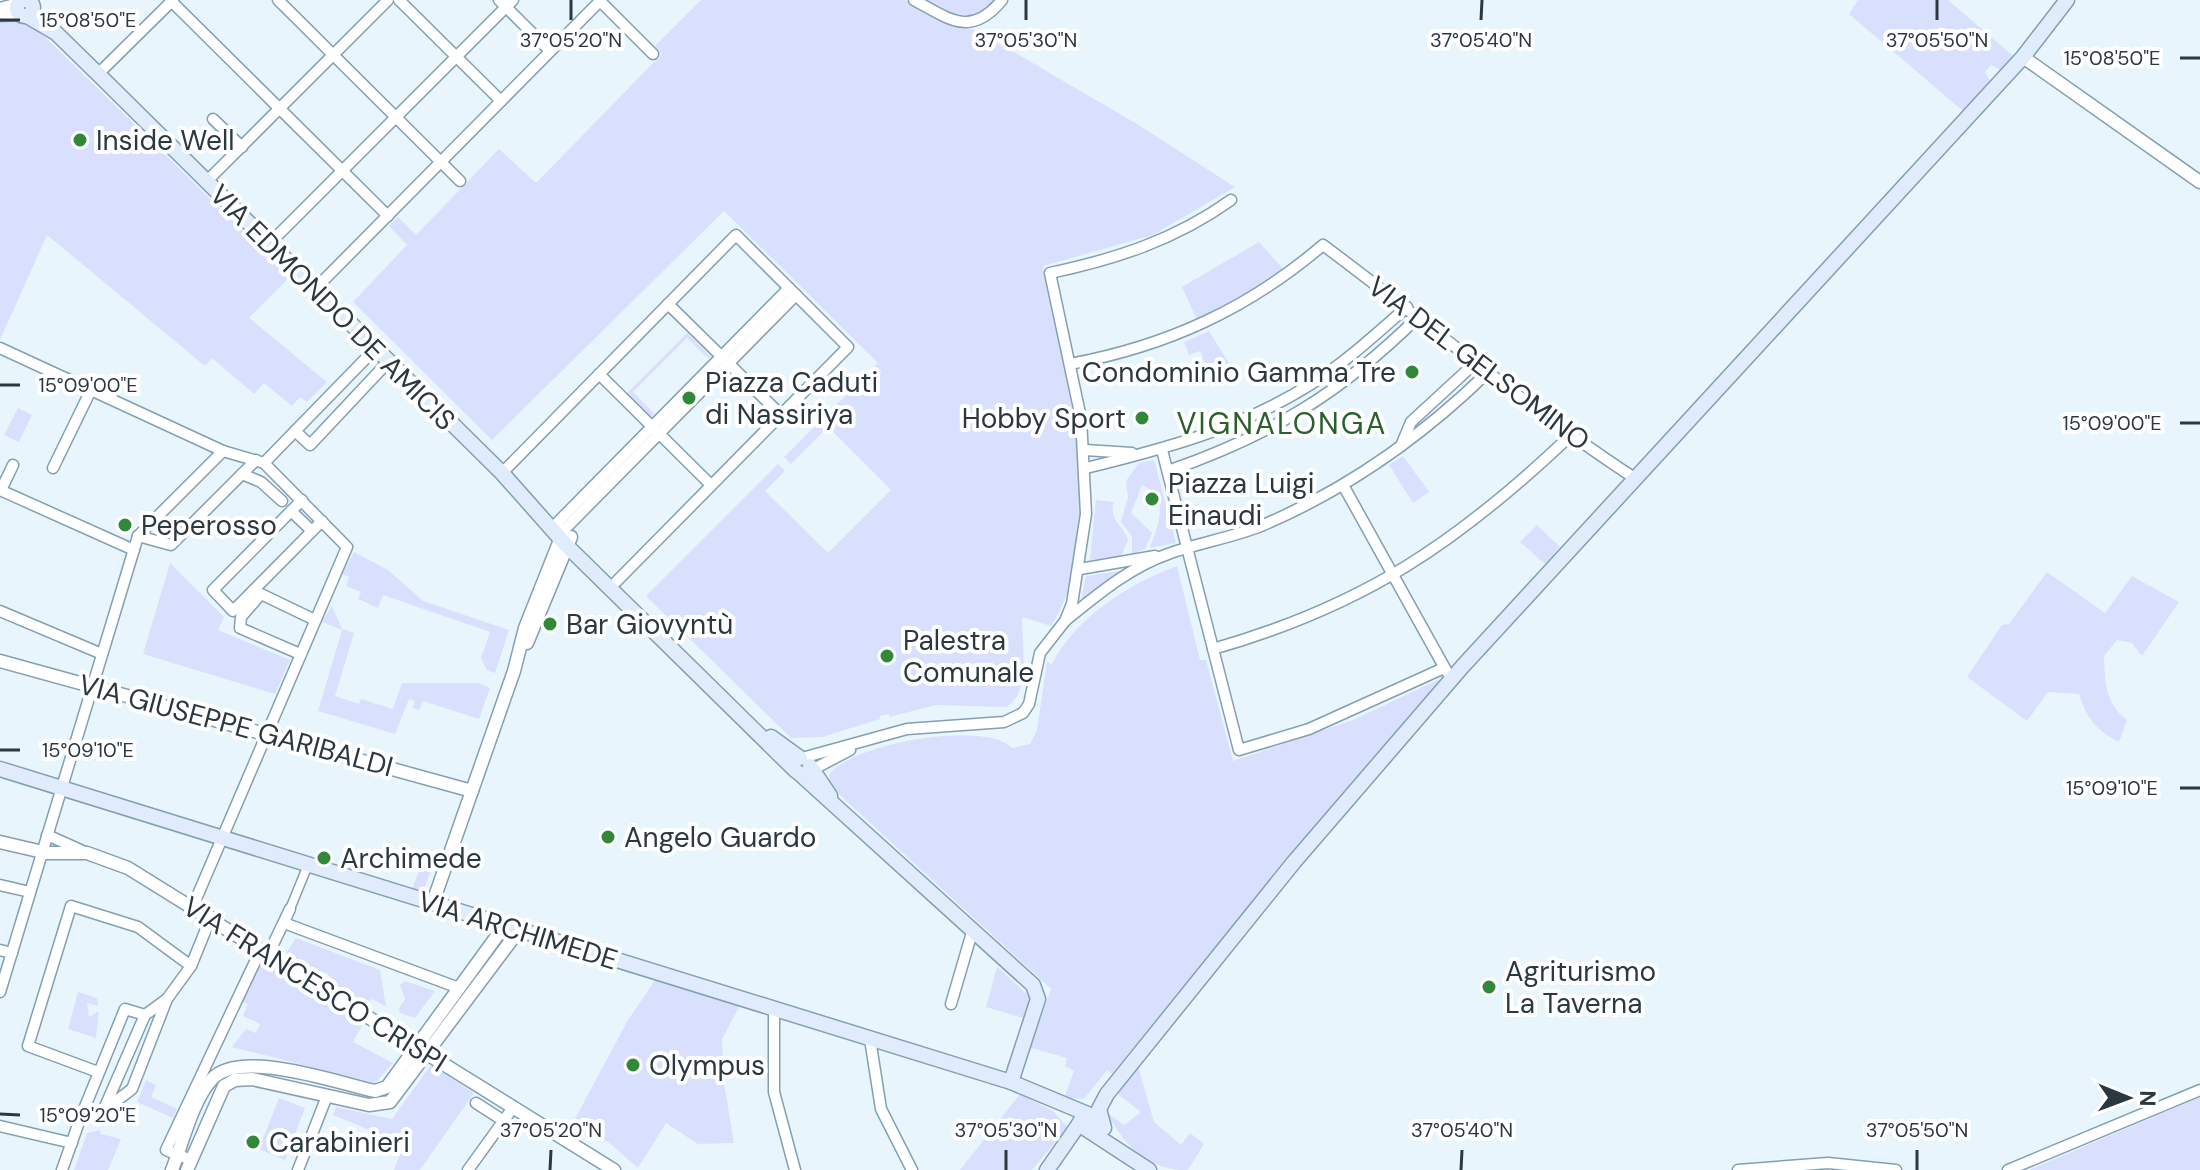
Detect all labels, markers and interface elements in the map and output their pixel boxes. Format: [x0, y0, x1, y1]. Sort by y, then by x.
text: 15°08'50"E [40, 7, 136, 33]
text: 37°05'20"N [520, 27, 622, 53]
text: 37°05'30"N [975, 27, 1077, 53]
text: 37°05'40"N [1430, 27, 1532, 53]
text: 37°05'50"N [1886, 27, 1988, 53]
text: 15°08'50"E [2064, 45, 2160, 71]
place label: Inside Well [96, 122, 234, 159]
marker: Inside Well [71, 131, 89, 149]
street label: VIA EDMONDO DE AMICIS [202, 176, 464, 438]
street label: VIA DEL GELSOMINO [1360, 268, 1597, 459]
place label: Condominio Gamma Tre [1082, 354, 1396, 391]
marker: Condominio Gamma Tre [1403, 363, 1421, 381]
place label: Piazza Caduti di Nassiriya [705, 364, 878, 433]
text: 15°09'00"E [38, 372, 138, 398]
marker: Piazza Caduti di Nassiriya [680, 389, 698, 407]
place label: Hobby Sport [962, 400, 1126, 437]
district label: VIGNALONGA [1177, 404, 1387, 443]
marker: Hobby Sport [1133, 409, 1151, 427]
text: 15°09'00"E [2062, 410, 2162, 436]
place label: Piazza Luigi Einaudi [1168, 465, 1314, 534]
marker: Piazza Luigi Einaudi [1143, 490, 1161, 508]
place label: Peperosso [141, 507, 277, 544]
marker: Peperosso [116, 516, 134, 534]
place label: Bar Giovyntù [566, 606, 733, 643]
marker: Bar Giovyntù [541, 615, 559, 633]
place label: Palestra Comunale [903, 622, 1034, 691]
marker: Palestra Comunale [878, 647, 896, 665]
street label: VIA GIUSEPPE GARIBALDI [75, 666, 397, 785]
text: 15°09'10"E [42, 737, 134, 763]
text: 15°09'10"E [2066, 775, 2158, 801]
place label: Angelo Guardo [624, 819, 816, 856]
marker: Angelo Guardo [599, 828, 617, 846]
place label: Archimede [340, 840, 482, 877]
marker: Archimede [315, 849, 333, 867]
street label: VIA ARCHIMEDE [414, 883, 622, 978]
street label: VIA FRANCESCO CRISPI [176, 888, 454, 1081]
place label: Agriturismo La Taverna [1505, 953, 1656, 1022]
marker: Agriturismo La Taverna [1480, 978, 1498, 996]
place label: Olympus [649, 1047, 765, 1084]
marker: Olympus [624, 1056, 642, 1074]
north arrow [2088, 1058, 2168, 1138]
text: N [2133, 1090, 2162, 1107]
text: 15°09'20"E [40, 1102, 136, 1128]
text: 37°05'20"N [500, 1117, 602, 1143]
text: 37°05'30"N [955, 1117, 1057, 1143]
text: 37°05'40"N [1411, 1117, 1513, 1143]
text: 37°05'50"N [1866, 1117, 1968, 1143]
place label: Carabinieri [269, 1124, 410, 1161]
marker: Carabinieri [244, 1133, 262, 1151]

